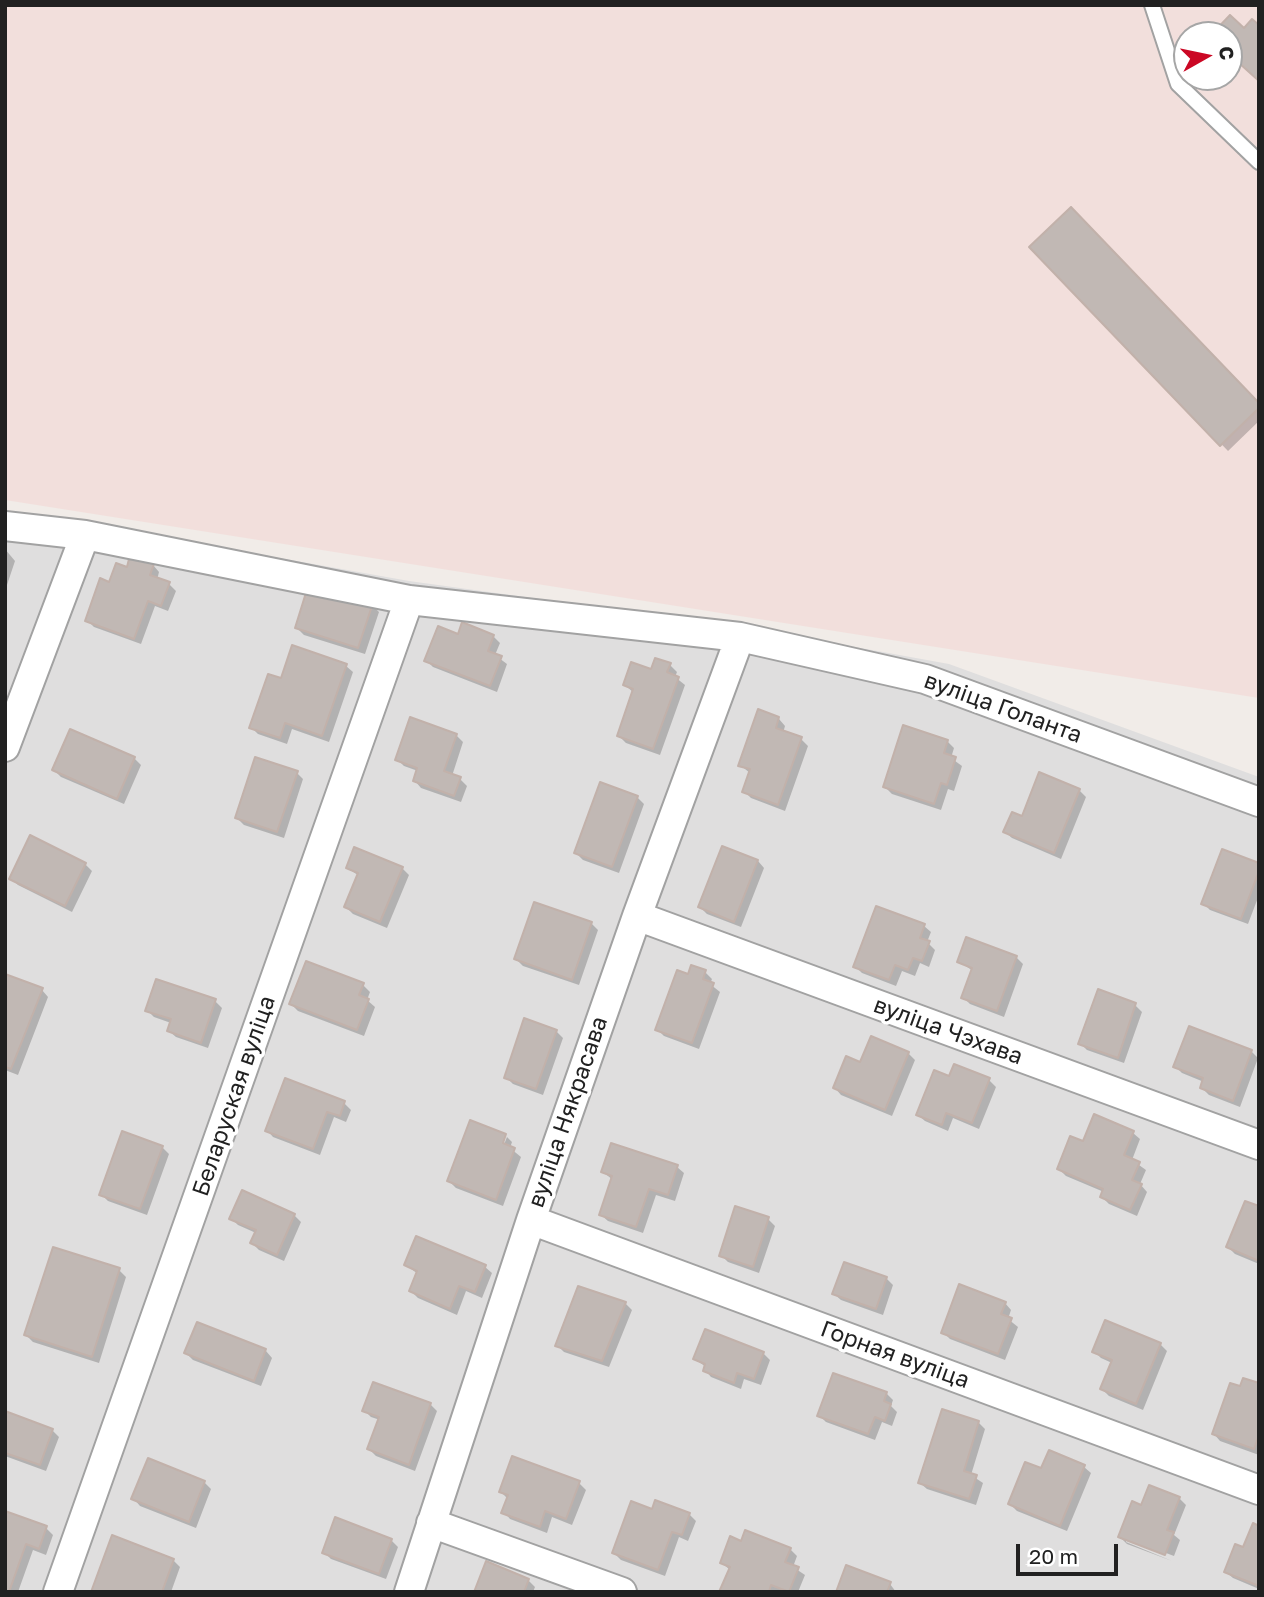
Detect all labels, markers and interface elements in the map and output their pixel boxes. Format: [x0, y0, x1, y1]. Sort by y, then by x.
north arrow [1173, 21, 1243, 91]
text: С [1215, 44, 1240, 61]
street label: вуліца Голанта [920, 667, 1086, 749]
street label: вуліца Чэхава [870, 991, 1026, 1071]
street label: Беларуская вуліца [187, 992, 281, 1200]
street label: вуліца Някрасава [522, 1013, 614, 1211]
street label: Горная вуліца [817, 1315, 973, 1395]
scale bar [1019, 1530, 1120, 1574]
text: 20 m [1029, 1543, 1078, 1569]

